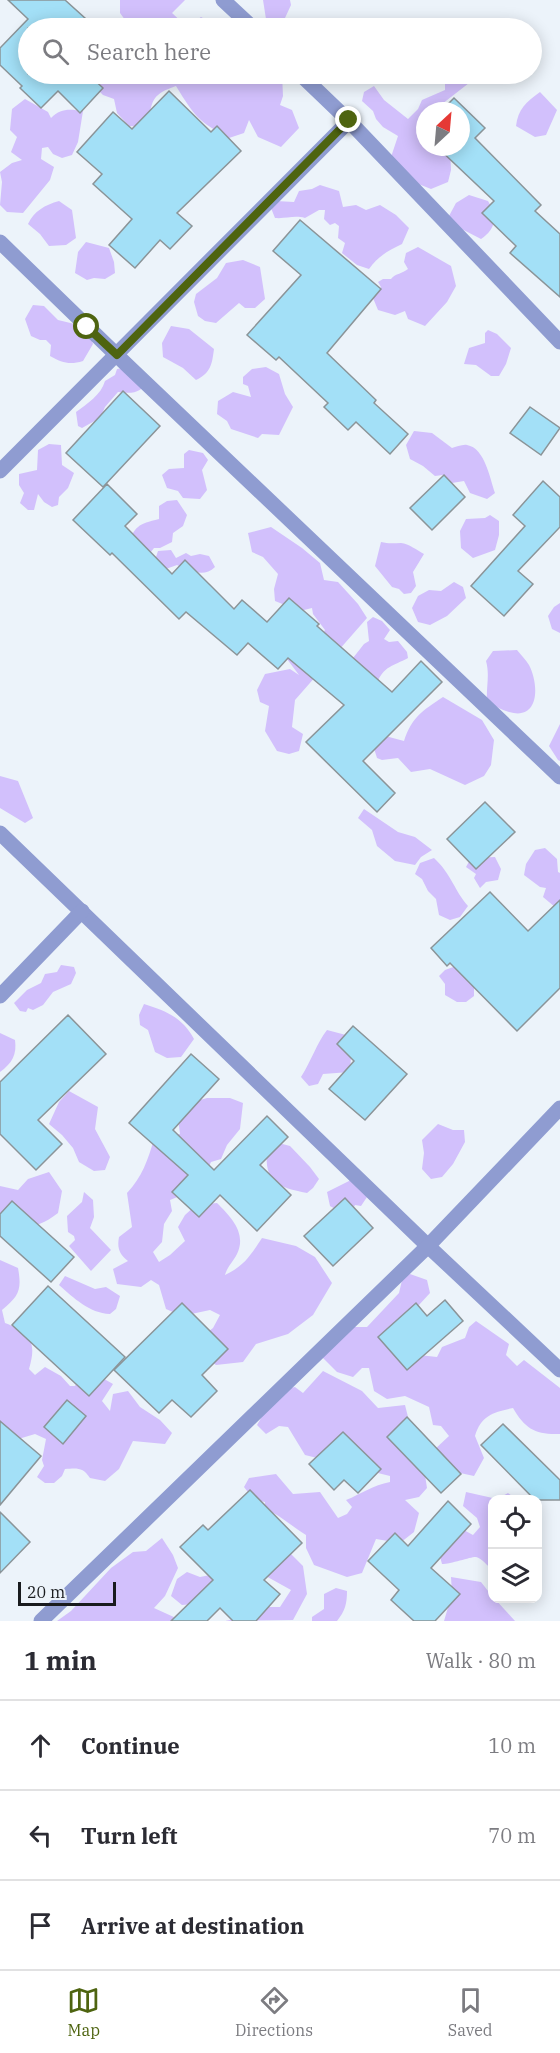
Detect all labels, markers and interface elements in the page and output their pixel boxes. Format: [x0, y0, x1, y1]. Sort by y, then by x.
search box [18, 18, 542, 84]
icon: search [39, 35, 72, 68]
text: Search here [87, 37, 211, 66]
north arrow [416, 102, 470, 156]
route end [335, 106, 361, 132]
route start [73, 313, 99, 339]
map controls [488, 1495, 542, 1603]
button: locate [488, 1495, 542, 1549]
button: layers [488, 1549, 542, 1603]
scale bar [18, 1579, 116, 1606]
text: 20 m [27, 1582, 65, 1602]
text: 1 min [24, 1643, 97, 1677]
text: Walk · 80 m [426, 1647, 536, 1674]
icon: ahead [24, 1729, 57, 1762]
text: Continue [81, 1731, 180, 1760]
text: 10 m [488, 1732, 536, 1759]
icon: left [24, 1819, 57, 1852]
text: Turn left [81, 1821, 177, 1850]
text: 70 m [488, 1822, 536, 1849]
icon: arrive [24, 1909, 57, 1942]
text: Arrive at destination [81, 1911, 304, 1940]
tab: Map [67, 1984, 100, 2040]
tab: Directions [235, 1984, 313, 2040]
tab: Saved [448, 1984, 493, 2040]

